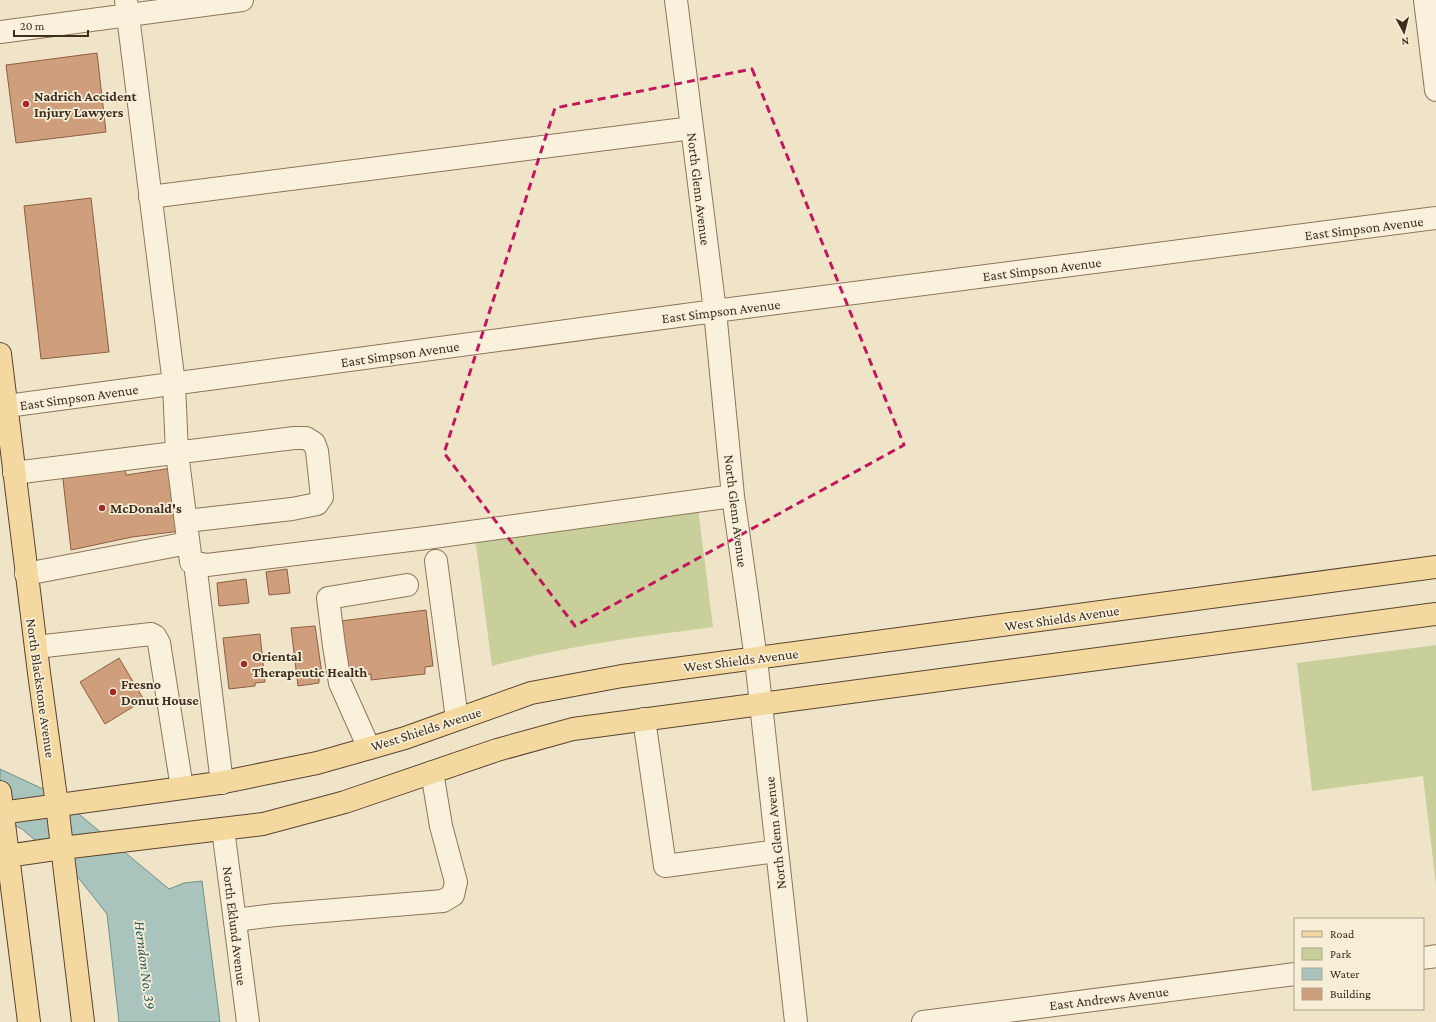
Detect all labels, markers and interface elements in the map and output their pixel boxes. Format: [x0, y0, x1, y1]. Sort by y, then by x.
scale bar [14, 12, 88, 38]
north arrow [1384, 12, 1424, 52]
text: 20 m [20, 19, 45, 33]
text: N [1400, 36, 1410, 48]
place label: Nadrich Accident Injury Lawyers [34, 88, 138, 121]
marker: Nadrich Accident Injury Lawyers [21, 99, 31, 109]
street label: North Glenn Avenue [684, 132, 714, 246]
street label: East Simpson Avenue [1304, 213, 1424, 243]
street label: East Simpson Avenue [982, 254, 1102, 284]
street label: East Simpson Avenue [661, 296, 781, 326]
street label: East Simpson Avenue [340, 338, 460, 370]
street label: East Simpson Avenue [19, 381, 139, 413]
street label: North Glenn Avenue [721, 454, 751, 568]
place label: McDonald's [110, 500, 182, 516]
marker: McDonald's [97, 503, 107, 513]
street label: West Shields Avenue [1004, 602, 1120, 634]
street label: North Blackstone Avenue [23, 617, 59, 759]
street label: West Shields Avenue [683, 645, 799, 675]
place label: Oriental Therapeutic Health [252, 648, 367, 680]
marker: Oriental Therapeutic Health [239, 659, 249, 669]
place label: Fresno Donut House [121, 676, 199, 708]
marker: Fresno Donut House [108, 687, 118, 697]
street label: West Shields Avenue [369, 704, 483, 754]
street label: North Glenn Avenue [761, 776, 789, 890]
street label: North Eklund Avenue [220, 865, 250, 987]
legend [1294, 918, 1424, 1010]
water label: Herndon No. 39 [132, 920, 158, 1011]
text: Road [1330, 927, 1355, 941]
text: Park [1330, 947, 1352, 961]
text: Water [1330, 967, 1360, 981]
street label: East Andrews Avenue [1048, 983, 1170, 1013]
text: Building [1330, 987, 1371, 1001]

